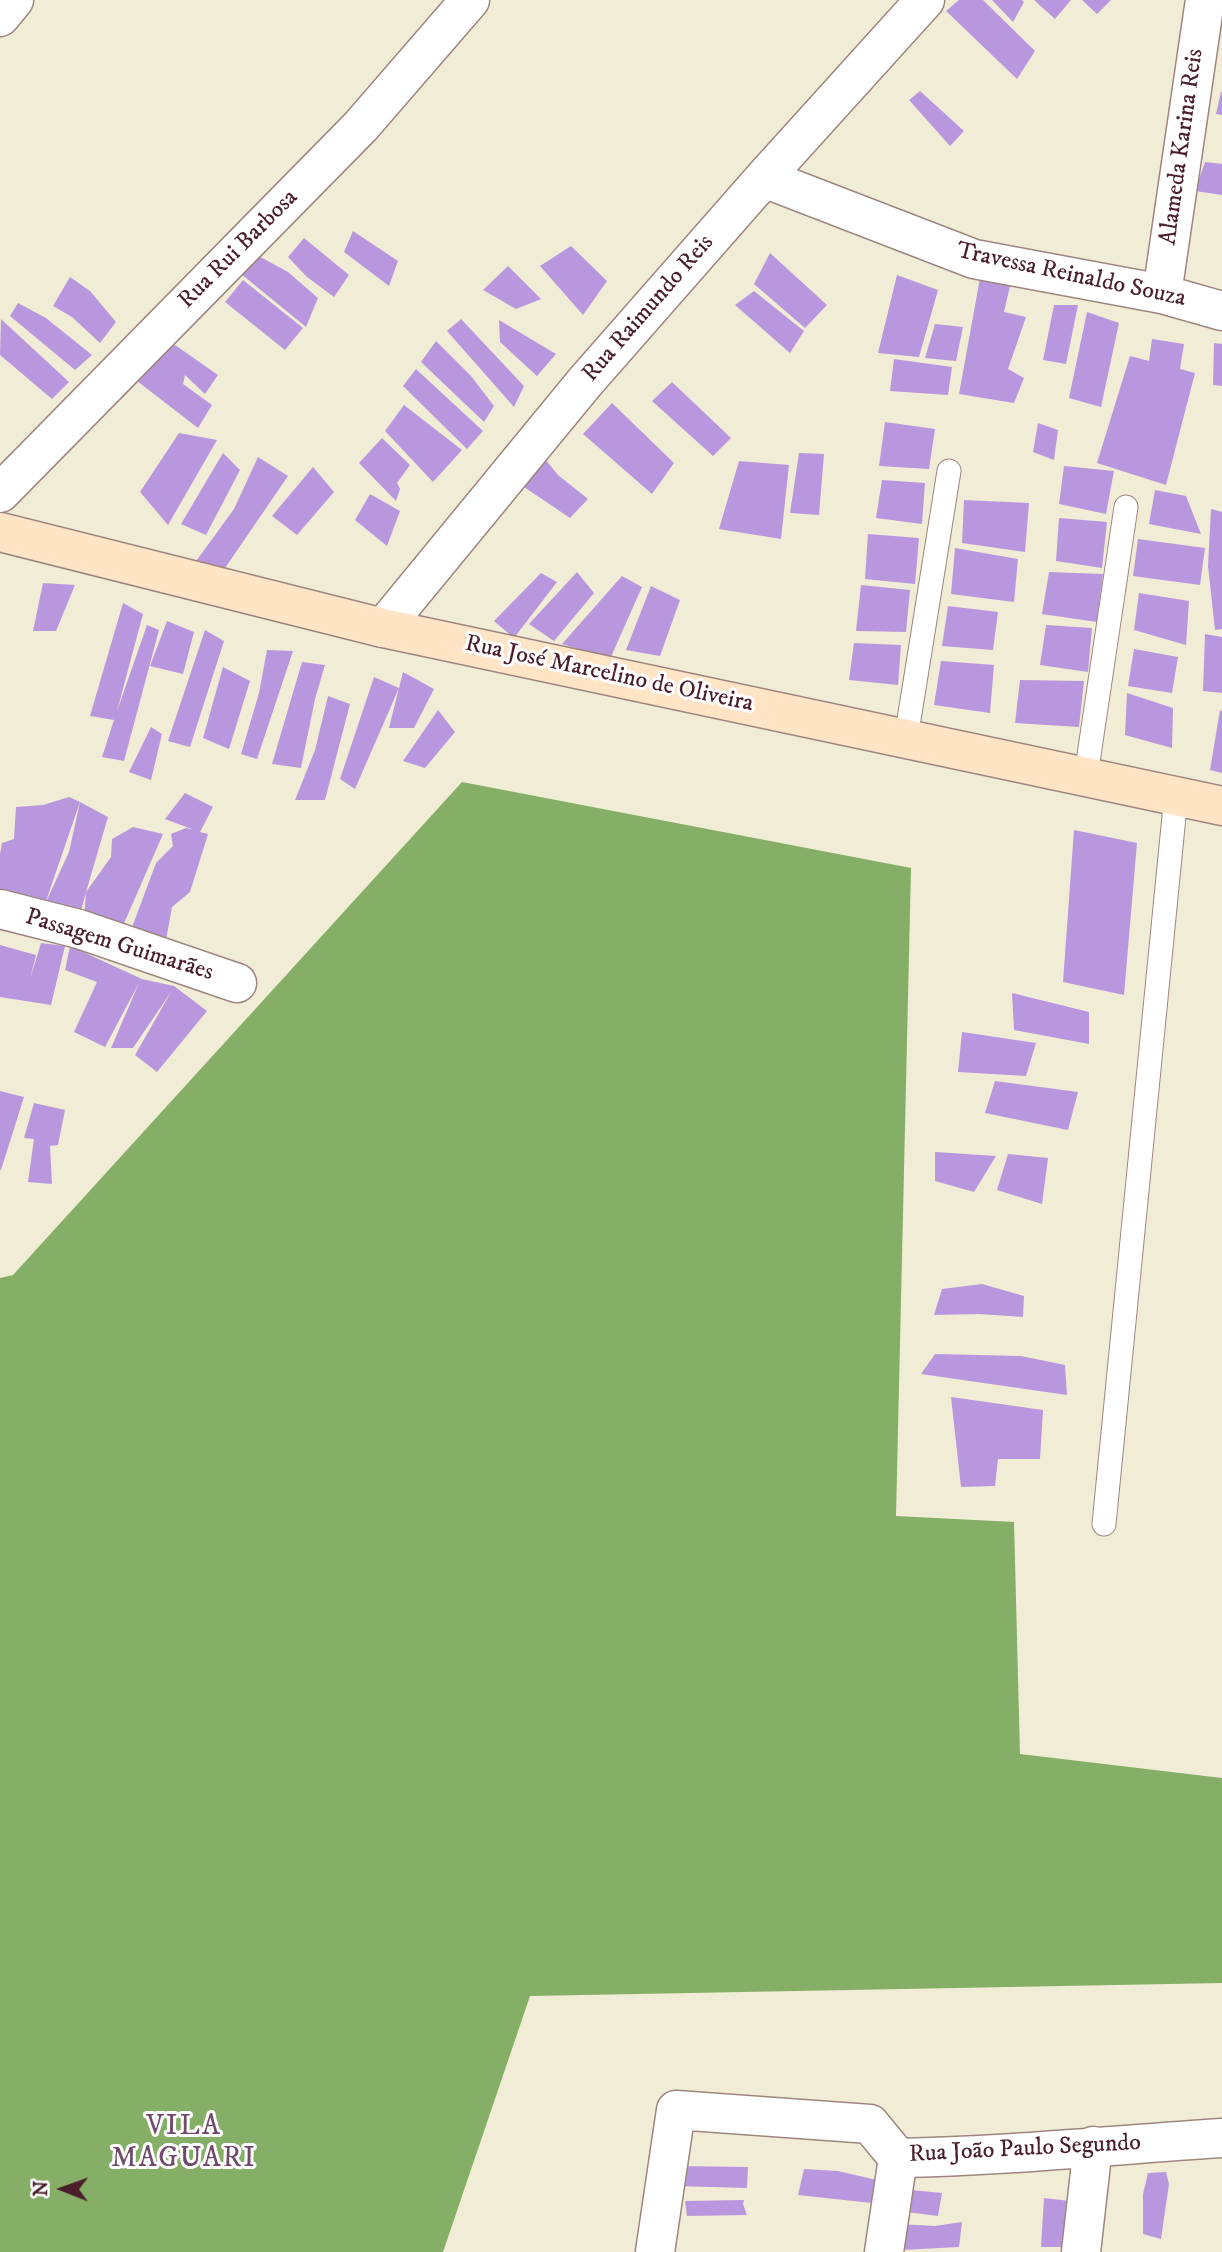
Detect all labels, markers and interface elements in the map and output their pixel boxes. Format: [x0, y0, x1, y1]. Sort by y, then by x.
street label: Alameda Karina Reis [1155, 47, 1211, 247]
street label: Rua Rui Barbosa [173, 184, 305, 316]
street label: Rua Raimundo Reis [577, 229, 721, 389]
street label: Travessa Reinaldo Souza [954, 238, 1188, 314]
street label: Rua José Marcelino de Oliveira [462, 630, 756, 720]
street label: Passagem Guimarães [22, 904, 216, 988]
district label: VILA MAGUARI [112, 2111, 256, 2177]
street label: Rua João Paulo Segundo [908, 2130, 1142, 2170]
north arrow [28, 2154, 98, 2224]
text: N [30, 2181, 53, 2197]

